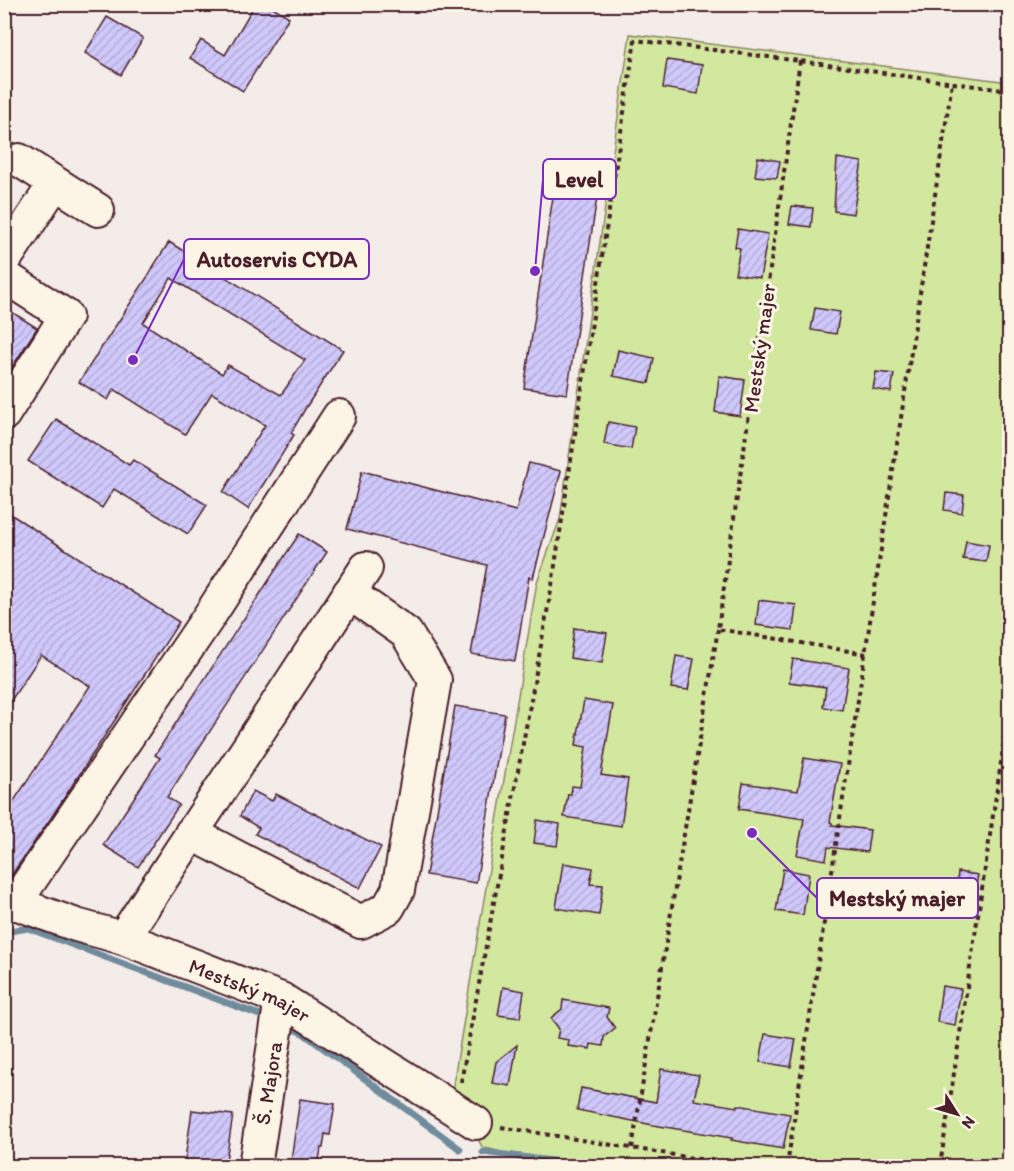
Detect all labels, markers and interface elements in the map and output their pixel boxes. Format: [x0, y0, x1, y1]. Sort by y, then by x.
callout: Level [543, 159, 616, 199]
text: Level [555, 166, 604, 193]
callout: Autoservis CYDA [184, 239, 369, 279]
text: Autoservis CYDA [196, 246, 358, 273]
street label: Mestský majer [738, 281, 781, 414]
callout: Mestský majer [817, 878, 978, 918]
text: Mestský majer [829, 885, 966, 912]
street label: Mestský majer [186, 952, 316, 1027]
street label: Š. Majora [249, 1040, 287, 1126]
north arrow [927, 1084, 987, 1144]
text: N [958, 1113, 979, 1133]

